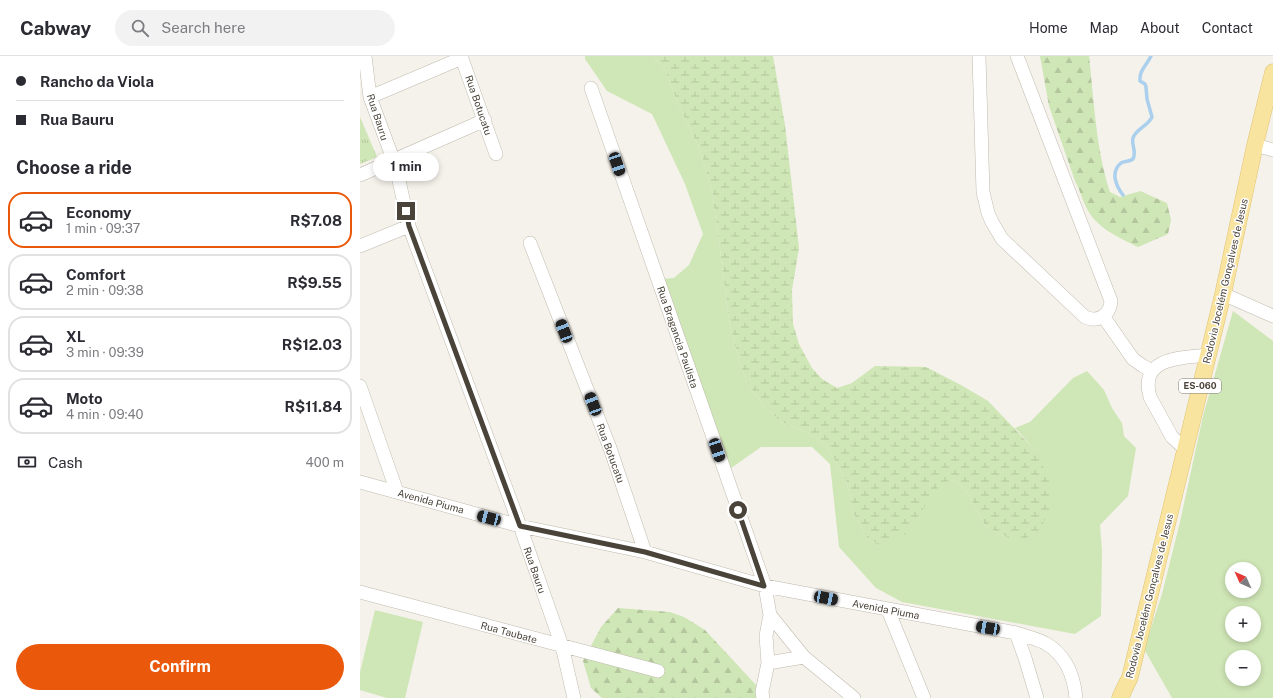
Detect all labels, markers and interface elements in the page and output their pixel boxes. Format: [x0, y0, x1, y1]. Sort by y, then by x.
search box [115, 10, 395, 46]
text: Cabway [20, 17, 91, 39]
icon: search [129, 17, 151, 39]
text: Search here [161, 19, 245, 36]
text: Home [1029, 20, 1068, 36]
text: Map [1090, 20, 1118, 36]
text: About [1140, 20, 1180, 36]
text: Contact [1202, 20, 1253, 36]
text: Rancho da Viola [40, 73, 154, 90]
street label: Rua Botucatu [463, 73, 495, 137]
street label: Rua Bauru [365, 92, 391, 142]
text: Rua Bauru [40, 111, 114, 128]
car [607, 151, 627, 177]
callout: 1 min [373, 153, 439, 181]
text: Choose a ride [16, 157, 132, 178]
text: 1 min [390, 159, 422, 174]
street label: Rodovia Jocelém Gonçalves de Jesus [1200, 197, 1250, 365]
icon: car [18, 202, 54, 238]
route end [397, 202, 415, 220]
text: Economy [66, 204, 131, 221]
text: R$7.08 [290, 212, 342, 229]
text: 1 min · 09:37 [66, 221, 140, 236]
icon: car [18, 264, 54, 300]
text: Comfort [66, 266, 126, 283]
text: R$9.55 [287, 274, 342, 291]
text: 2 min · 09:38 [66, 283, 144, 298]
street label: Rua Bragancia Paulista [655, 284, 701, 390]
car [554, 318, 574, 344]
icon: car [18, 326, 54, 362]
text: XL [66, 328, 85, 345]
text: R$12.03 [282, 336, 342, 353]
text: 3 min · 09:39 [66, 345, 144, 360]
road number: ES-060 [1179, 379, 1221, 393]
icon: car [18, 388, 54, 424]
text: Moto [66, 390, 103, 407]
car [583, 391, 603, 417]
text: R$11.84 [285, 398, 342, 415]
text: 4 min · 09:40 [66, 407, 144, 422]
street label: Rua Botucatu [595, 422, 627, 485]
car [707, 437, 727, 463]
icon: cash [16, 451, 38, 473]
text: Cash [48, 454, 83, 471]
text: 400 m [306, 455, 344, 470]
street label: Avenida Piuma [397, 486, 465, 516]
route start [729, 501, 747, 519]
car [476, 509, 502, 527]
street label: Rodovia Jocelém Gonçalves de Jesus [1123, 512, 1175, 680]
street label: Rua Bauru [521, 545, 549, 595]
north arrow [1225, 562, 1261, 598]
map controls [1225, 562, 1261, 686]
car [813, 590, 839, 606]
street label: Avenida Piuma [851, 597, 921, 621]
button: + [1225, 606, 1261, 642]
street label: Rua Taubate [480, 619, 539, 645]
car [975, 620, 1001, 636]
button: Confirm [16, 644, 344, 690]
button: − [1225, 650, 1261, 686]

